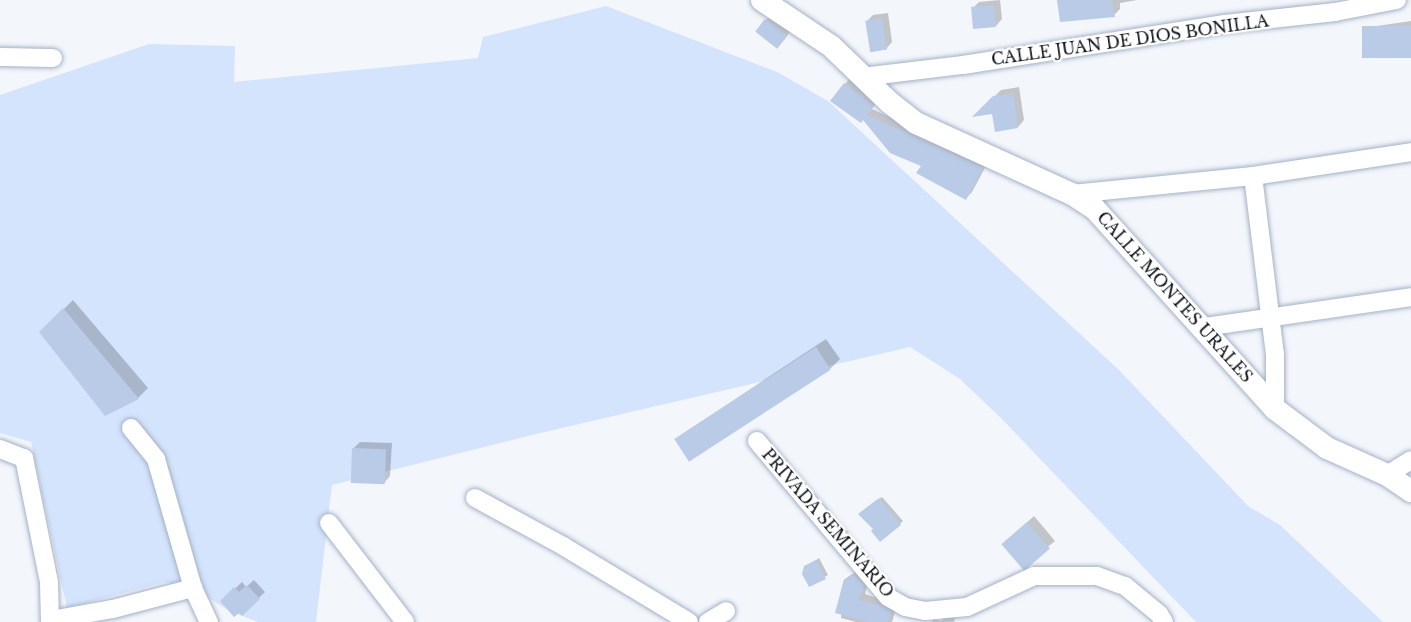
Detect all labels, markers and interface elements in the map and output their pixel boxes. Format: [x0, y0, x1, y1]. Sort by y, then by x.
street label: CALLE JUAN DE DIOS BONILLA [990, 11, 1270, 69]
street label: CALLE MONTES URALES [1093, 208, 1257, 386]
street label: PRIVADA SEMINARIO [758, 445, 898, 601]

